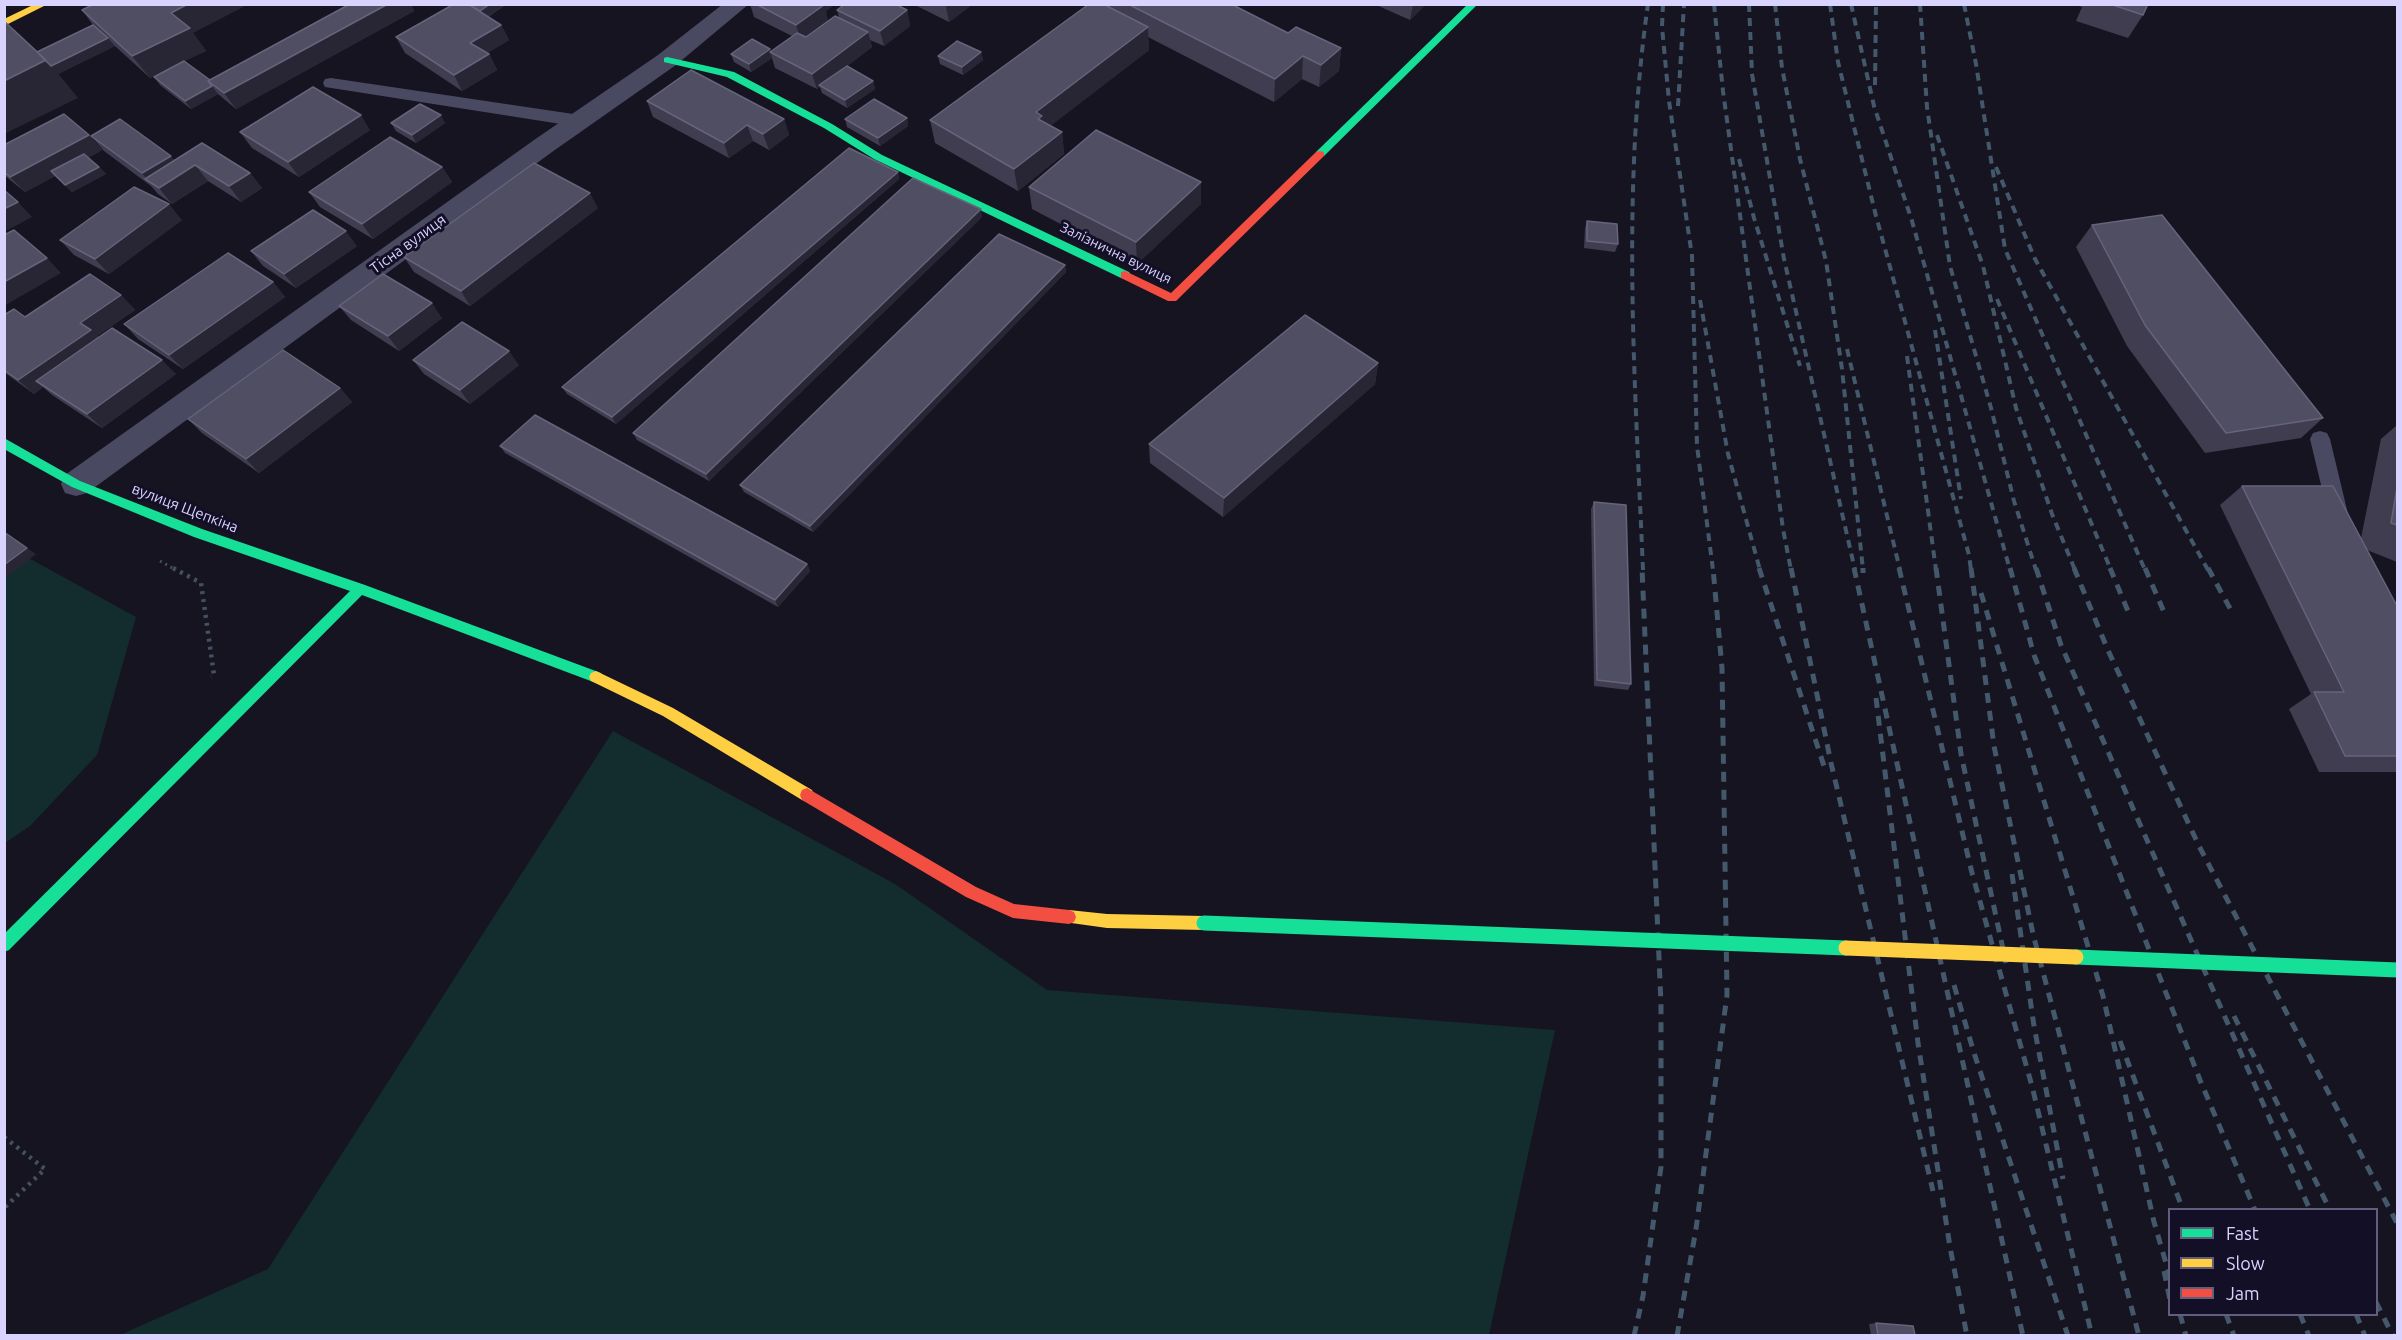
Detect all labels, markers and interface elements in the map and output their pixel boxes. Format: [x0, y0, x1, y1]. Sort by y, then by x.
street label: Тісна вулиця [367, 211, 449, 277]
street label: Залізнична вулиця [1057, 219, 1175, 287]
street label: вулиця Щепкіна [129, 479, 241, 537]
legend [2168, 1208, 2378, 1316]
text: Fast [2226, 1223, 2259, 1243]
text: Slow [2226, 1253, 2265, 1273]
text: Jam [2226, 1283, 2260, 1303]

